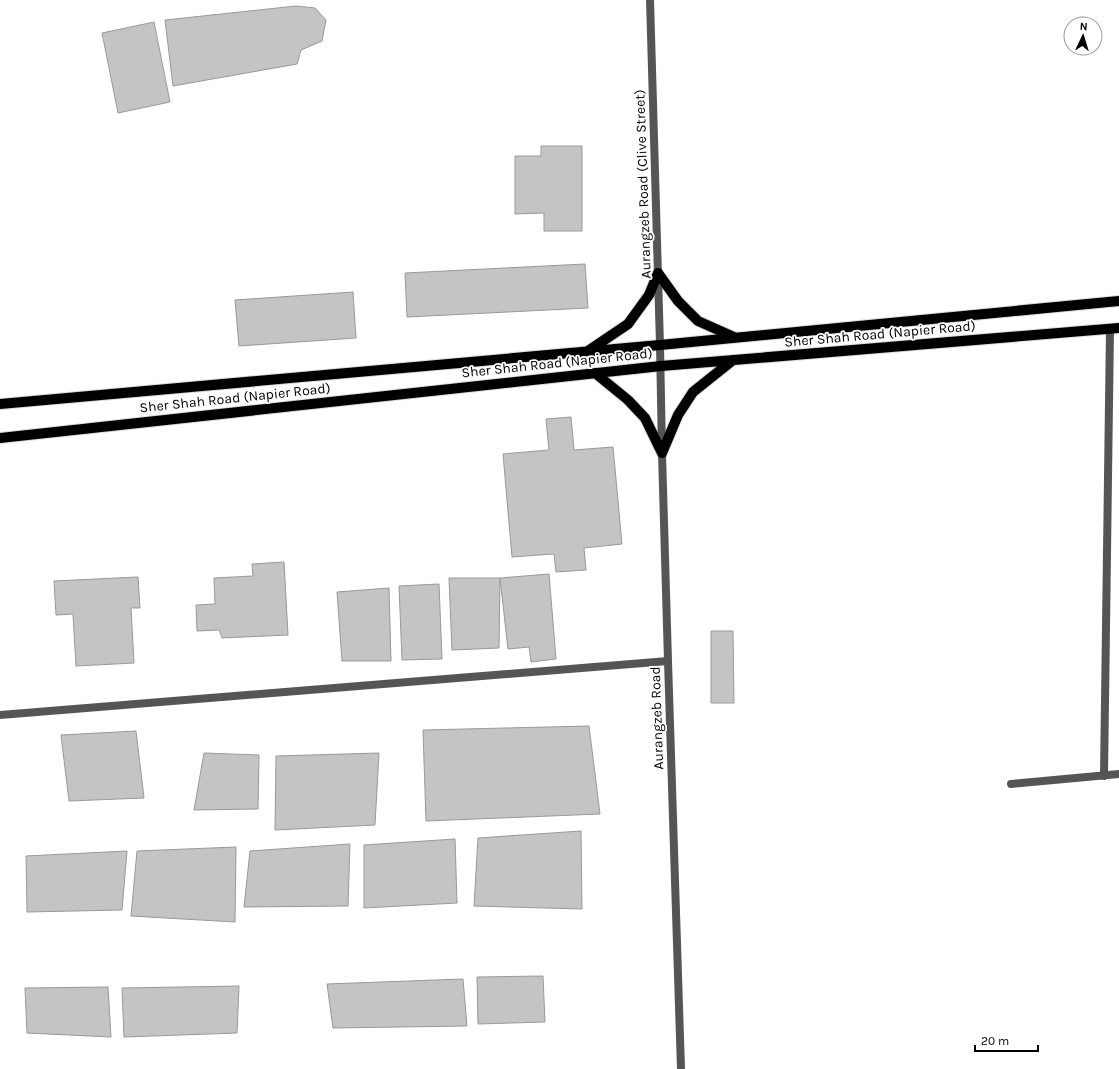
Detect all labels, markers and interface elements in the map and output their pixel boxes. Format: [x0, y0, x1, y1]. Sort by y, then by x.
north arrow [1063, 16, 1103, 56]
text: N [1079, 20, 1088, 33]
street label: Aurangzeb Road (Clive Street) [631, 89, 655, 279]
street label: Sher Shah Road (Napier Road) [784, 317, 976, 351]
street label: Sher Shah Road (Napier Road) [461, 345, 653, 381]
street label: Sher Shah Road (Napier Road) [139, 380, 331, 416]
street label: Aurangzeb Road [647, 666, 667, 770]
scale bar [975, 1027, 1038, 1053]
text: 20 m [981, 1034, 1009, 1048]

